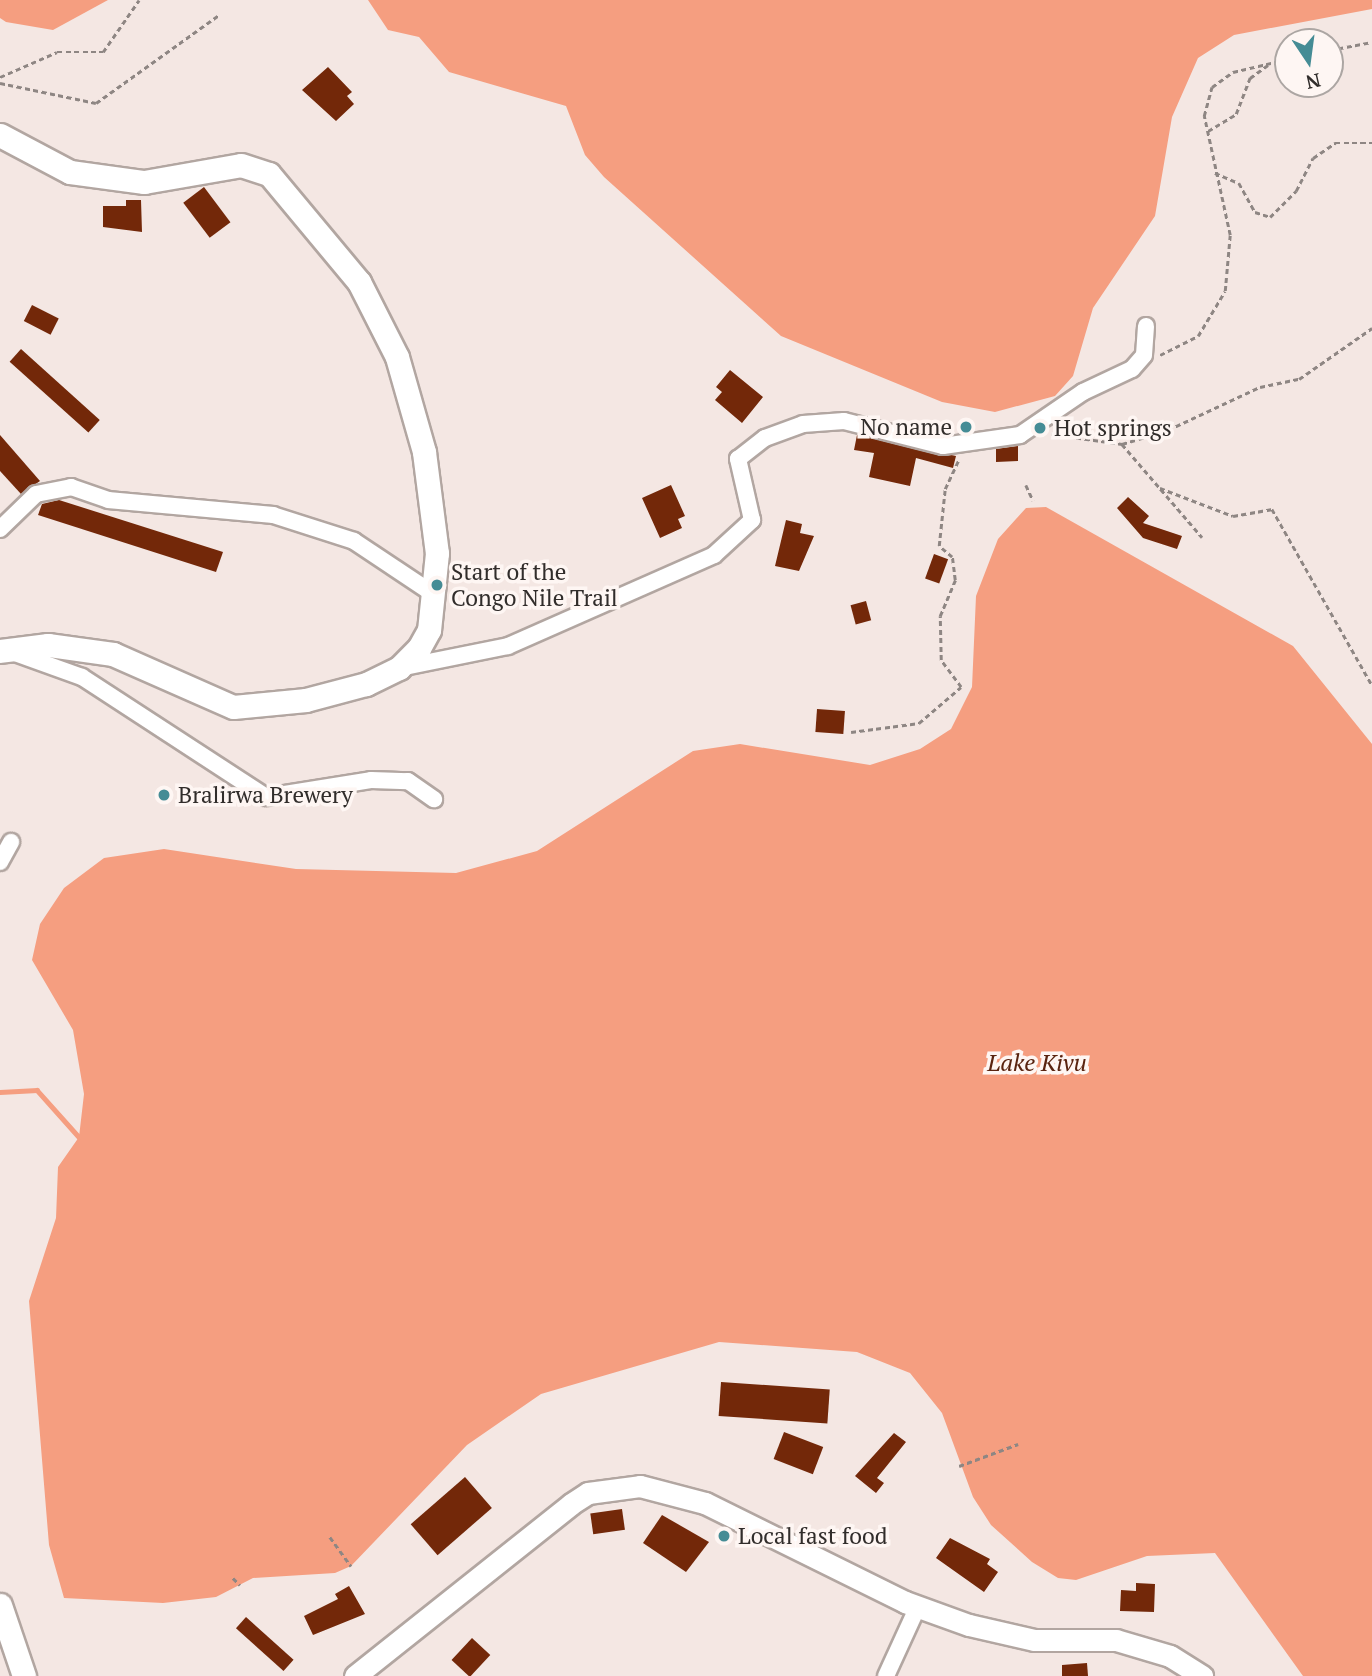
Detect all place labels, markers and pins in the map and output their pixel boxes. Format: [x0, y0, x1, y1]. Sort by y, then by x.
place label: No name [860, 413, 952, 441]
place label: Hot springs [1054, 414, 1172, 442]
marker: No name [958, 419, 974, 435]
marker: Hot springs [1032, 420, 1048, 436]
place label: Start of the Congo Nile Trail [451, 558, 618, 612]
marker: Start of the Congo Nile Trail [429, 577, 445, 593]
place label: Bralirwa Brewery [178, 781, 353, 809]
marker: Bralirwa Brewery [156, 787, 172, 803]
place label: Local fast food [738, 1522, 887, 1550]
marker: Local fast food [716, 1528, 732, 1544]

